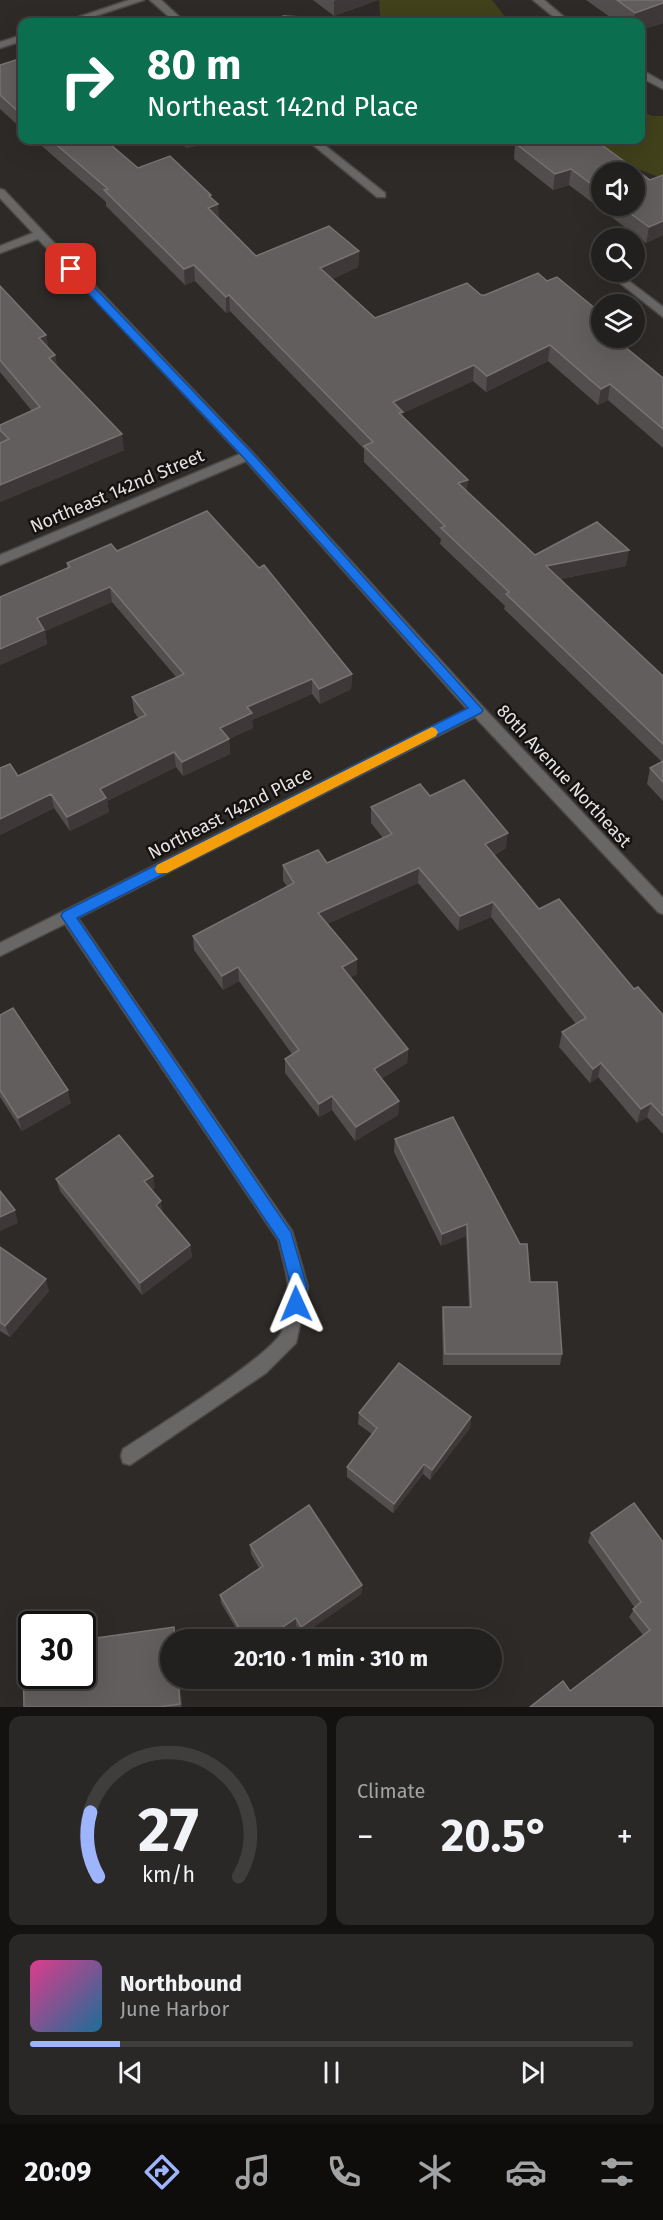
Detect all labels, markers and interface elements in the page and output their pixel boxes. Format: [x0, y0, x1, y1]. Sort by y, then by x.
text: 80 m [147, 40, 241, 90]
icon: right [48, 42, 126, 120]
text: Northeast 142nd Place [147, 91, 419, 123]
map controls [591, 162, 645, 348]
button: sound [591, 162, 645, 216]
button: search [591, 228, 645, 282]
pin [45, 243, 96, 294]
icon: arrive [54, 252, 87, 285]
button: layers [591, 294, 645, 348]
street label: Northeast 142nd Street [27, 444, 208, 538]
street label: 80th Avenue Northeast [492, 700, 636, 852]
street label: Northeast 142nd Place [144, 762, 316, 864]
position arrow [264, 1272, 328, 1336]
speed limit sign: 30 [18, 1611, 96, 1689]
text: 20:10 · 1 min · 310 m [234, 1645, 428, 1672]
text: Climate [357, 1779, 425, 1803]
text: 27 [138, 1793, 198, 1868]
text: 20.5° [441, 1809, 549, 1863]
text: − [357, 1817, 374, 1857]
text: + [617, 1817, 633, 1857]
text: km/h [141, 1863, 195, 1889]
text: Northbound [120, 1970, 242, 1997]
text: June Harbor [120, 1997, 229, 2021]
icon: previous [114, 2056, 147, 2089]
icon: pause [315, 2056, 348, 2089]
icon: next [516, 2056, 549, 2089]
icon: directions [141, 2151, 183, 2193]
icon: music [232, 2151, 274, 2193]
icon: phone [323, 2151, 365, 2193]
icon: climate [414, 2151, 456, 2193]
icon: car [505, 2151, 547, 2193]
icon: filters [596, 2151, 638, 2193]
text: 20:09 [25, 2156, 91, 2188]

